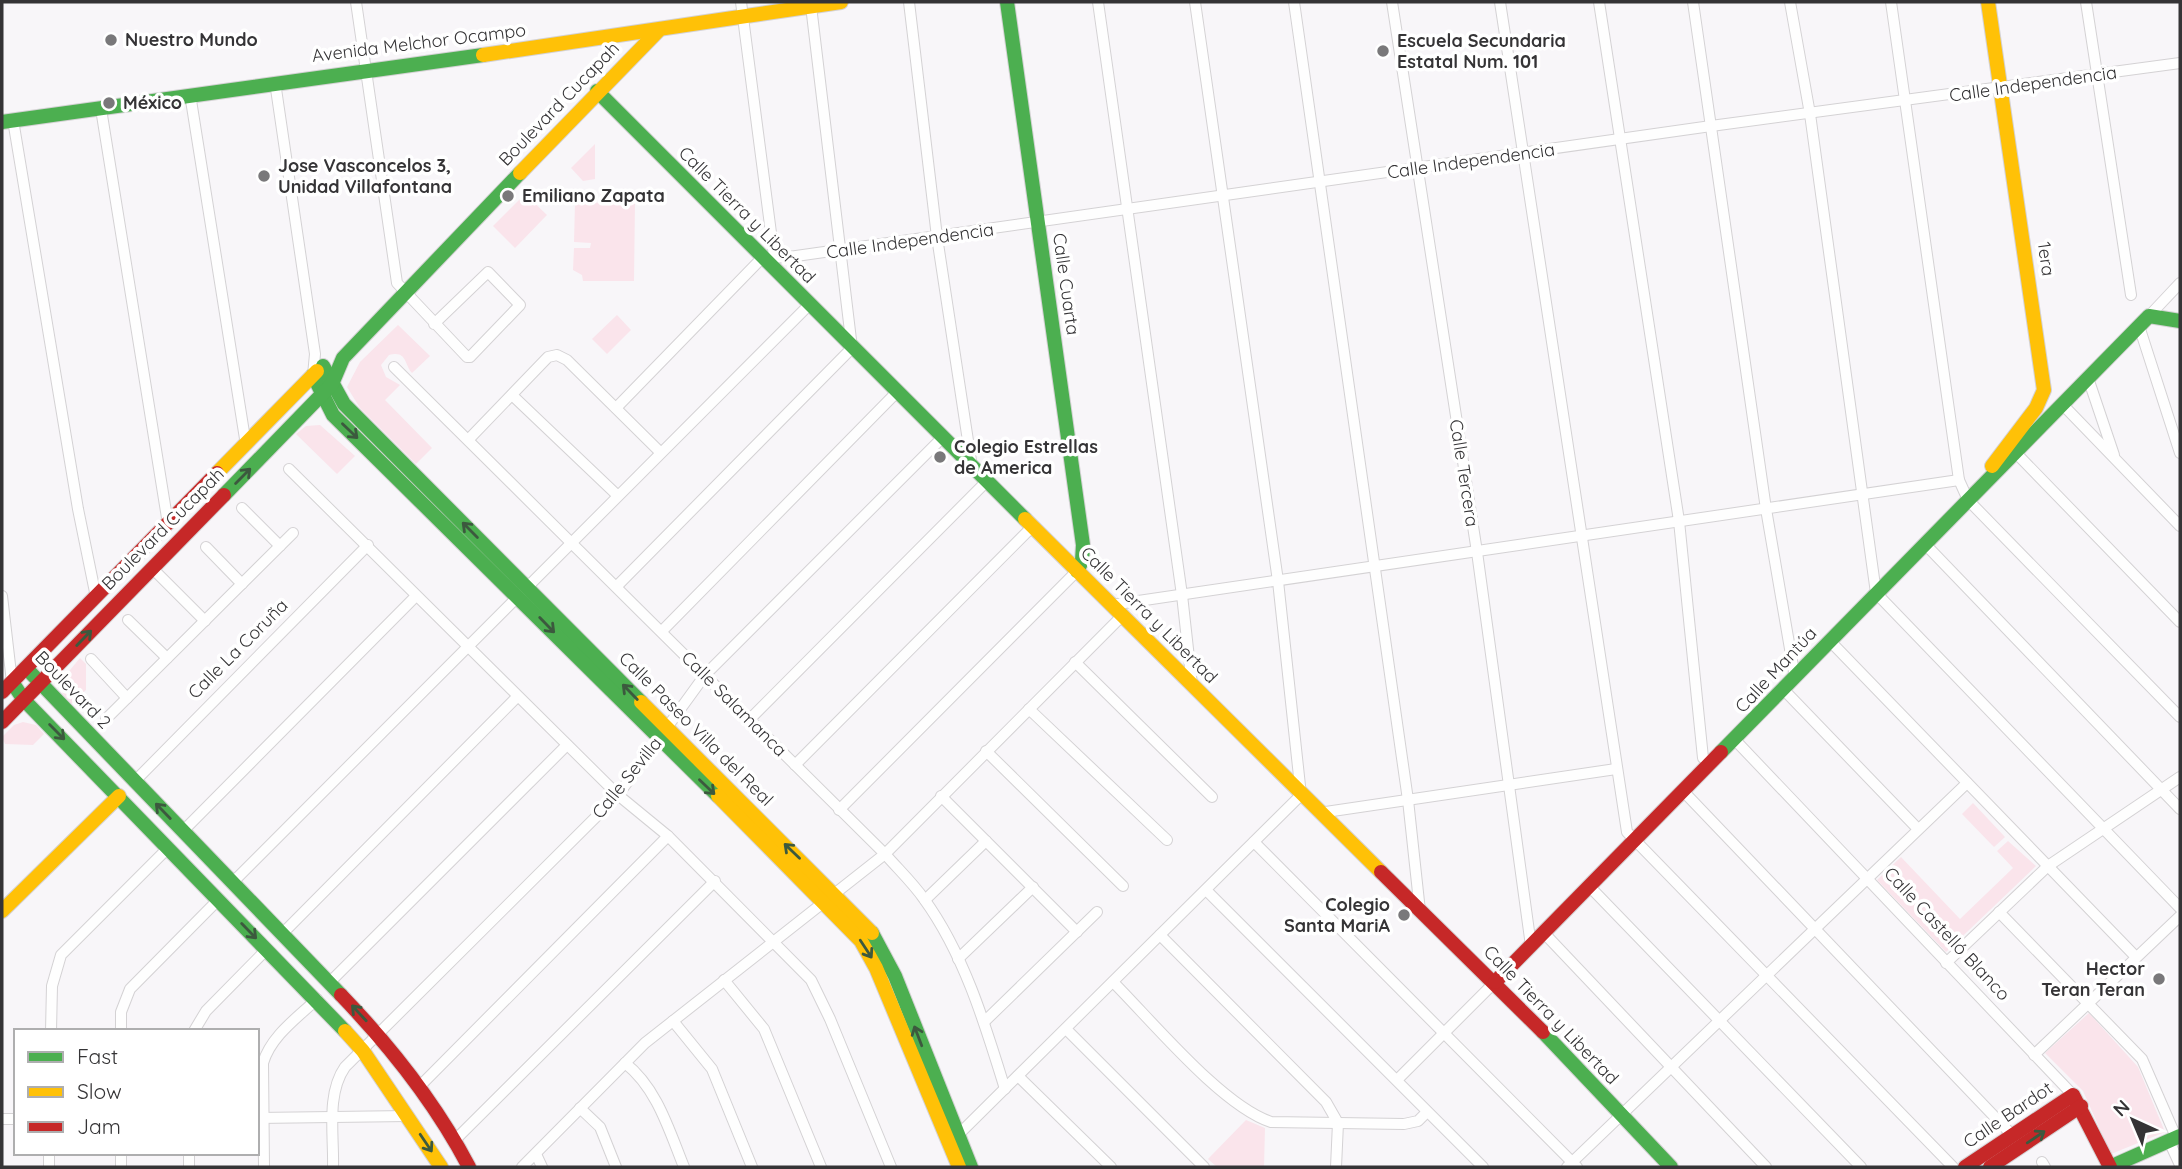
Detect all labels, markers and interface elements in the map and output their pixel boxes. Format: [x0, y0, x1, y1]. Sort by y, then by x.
street label: Avenida Melchor Ocampo [311, 18, 527, 67]
place label: Nuestro Mundo [125, 28, 258, 51]
place label: Escuela Secundaria Estatal Num. 101 [1397, 29, 1566, 73]
marker: Nuestro Mundo [103, 32, 119, 48]
street label: Boulevard Cucapah [493, 37, 624, 171]
marker: Escuela Secundaria Estatal Num. 101 [1375, 43, 1391, 59]
street label: Calle Independencia [1948, 60, 2118, 107]
place label: México [123, 91, 182, 114]
marker: México [101, 95, 117, 111]
street label: Calle Independencia [1386, 137, 1556, 184]
street label: Calle Tierra y Libertad [674, 141, 821, 288]
place label: Jose Vasconcelos 3, Unidad Villafontana [278, 154, 452, 198]
marker: Jose Vasconcelos 3, Unidad Villafontana [256, 168, 272, 184]
place label: Emiliano Zapata [522, 184, 665, 207]
marker: Emiliano Zapata [500, 188, 516, 204]
street label: Calle Independencia [825, 217, 995, 264]
street label: Calle Cuarta [1048, 231, 1085, 336]
street label: 1era [2033, 240, 2060, 278]
street label: Calle Tercera [1445, 418, 1484, 528]
one-way arrow [341, 423, 358, 440]
place label: Colegio Estrellas de America [954, 435, 1098, 479]
marker: Colegio Estrellas de America [932, 449, 948, 465]
street label: Boulevard Cucapah [97, 463, 229, 595]
one-way arrow [235, 467, 252, 484]
one-way arrow [462, 521, 479, 538]
street label: Calle Tierra y Libertad [1076, 541, 1223, 688]
street label: Calle La Coruña [183, 594, 293, 704]
one-way arrow [538, 616, 555, 633]
street label: Calle Mantúa [1730, 622, 1821, 717]
one-way arrow [75, 630, 92, 647]
street label: Boulevard 2 [31, 646, 116, 733]
street label: Calle Salamanca [677, 646, 792, 761]
street label: Calle Paseo Villa del Real [614, 647, 778, 811]
one-way arrow [622, 683, 639, 700]
one-way arrow [49, 724, 66, 741]
street label: Calle Sevilla [587, 732, 667, 823]
one-way arrow [698, 778, 715, 795]
one-way arrow [155, 802, 172, 819]
one-way arrow [784, 842, 801, 859]
street label: Calle Castelló Blanco [1879, 862, 2015, 1005]
place label: Colegio Santa MariA [1284, 893, 1390, 937]
marker: Colegio Santa MariA [1396, 907, 1412, 923]
one-way arrow [241, 922, 258, 939]
one-way arrow [858, 939, 873, 958]
street label: Calle Tierra y Libertad [1479, 940, 1624, 1089]
place label: Hector Teran Teran [2041, 957, 2145, 1001]
marker: Hector Teran Teran [2151, 971, 2167, 987]
one-way arrow [350, 1004, 367, 1021]
one-way arrow [911, 1025, 923, 1047]
legend [14, 1029, 259, 1155]
text: Fast [77, 1043, 118, 1069]
street label: Calle Bardot [1959, 1076, 2057, 1153]
text: Slow [77, 1078, 122, 1104]
north arrow [2098, 1085, 2168, 1155]
text: N [2108, 1094, 2135, 1121]
text: Jam [77, 1113, 121, 1139]
one-way arrow [2025, 1130, 2045, 1144]
one-way arrow [420, 1132, 434, 1152]

